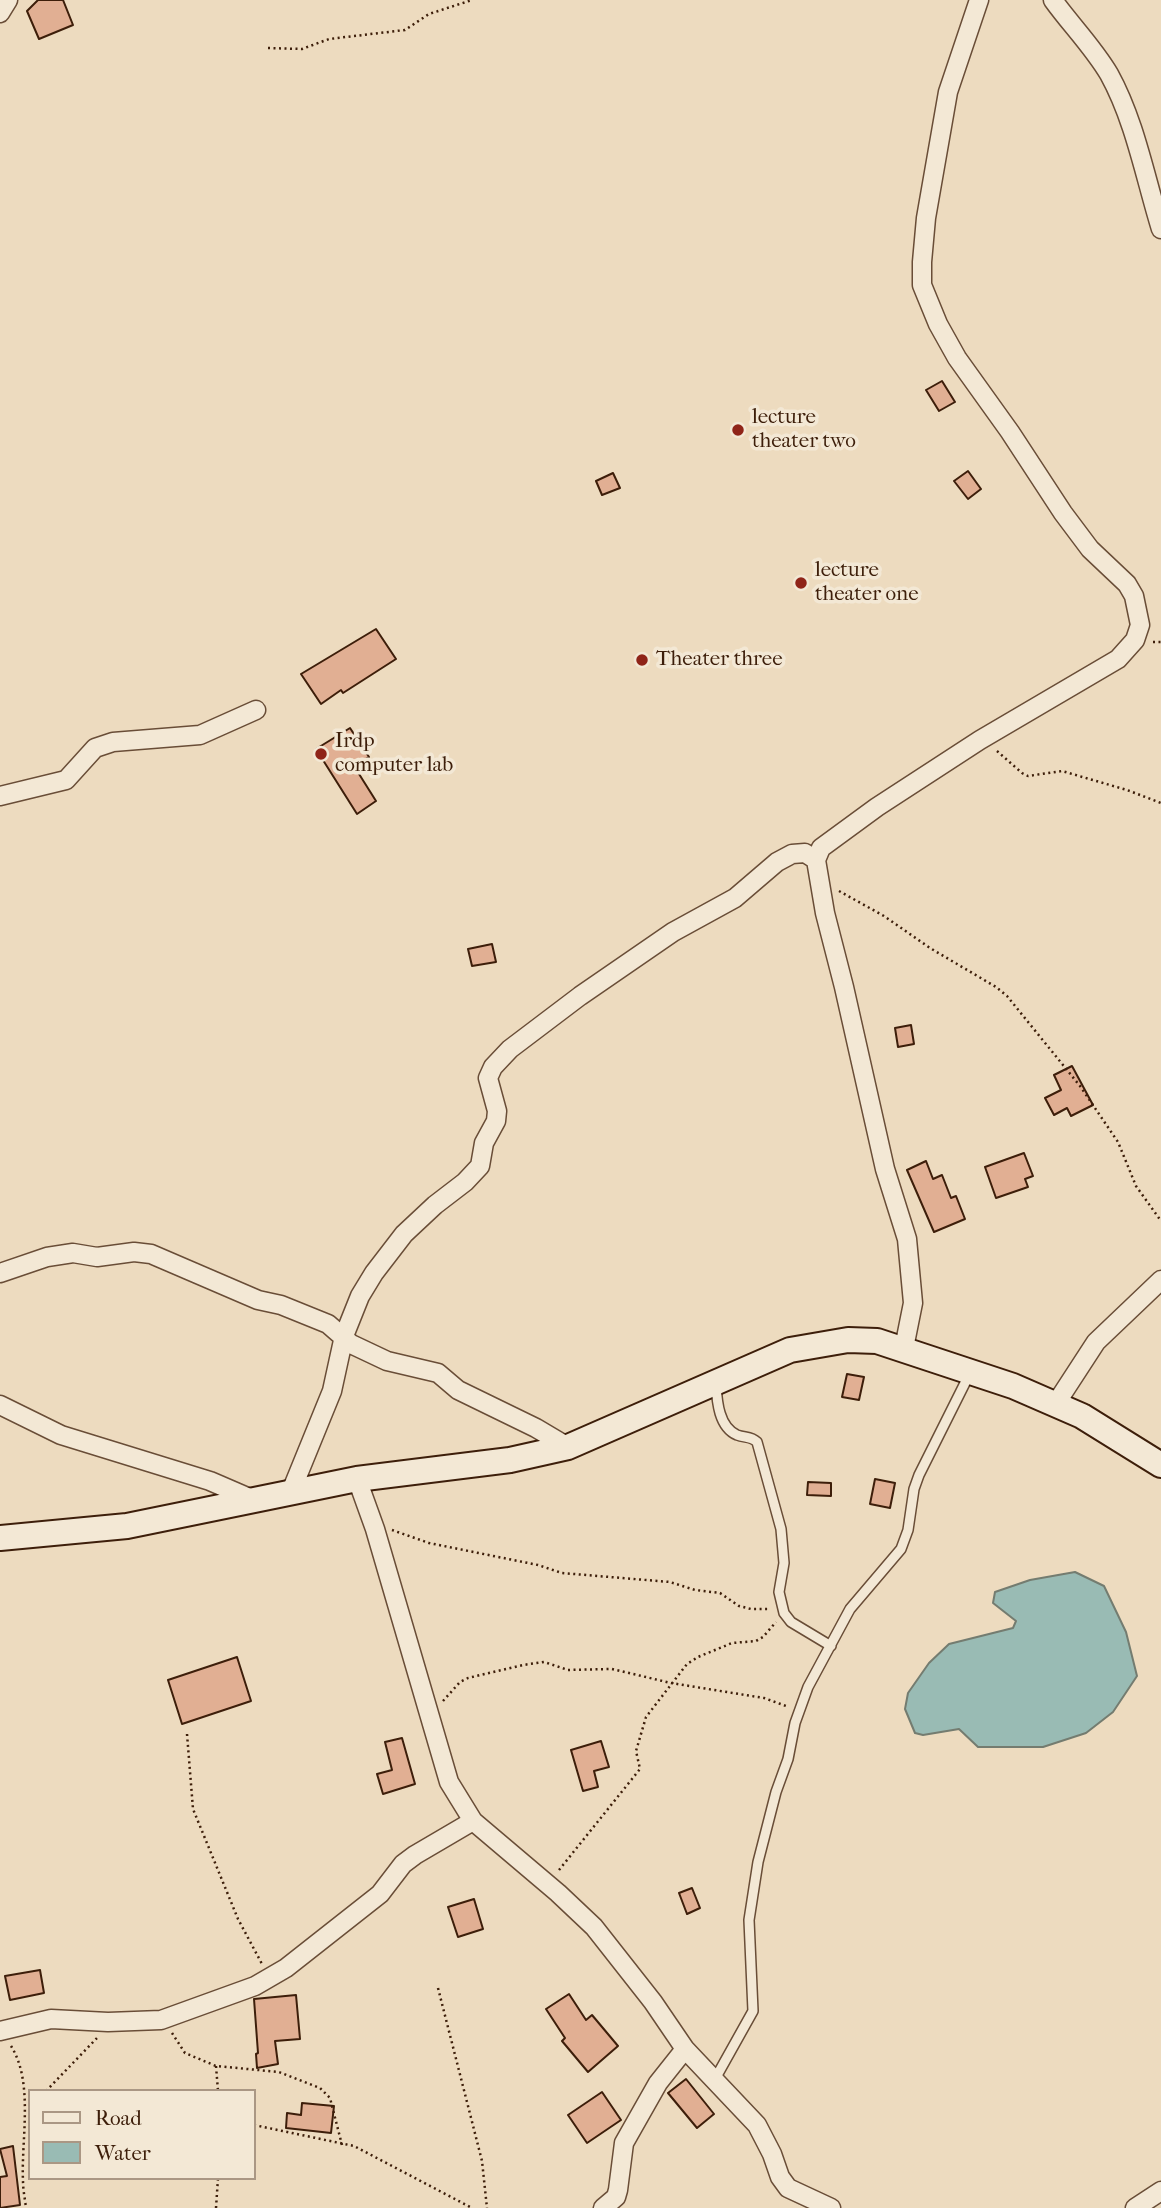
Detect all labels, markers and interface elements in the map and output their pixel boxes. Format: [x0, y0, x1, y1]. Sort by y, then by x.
place label: lecture theater two [752, 405, 856, 455]
marker: lecture theater two [730, 422, 746, 438]
place label: lecture theater one [815, 558, 919, 608]
marker: lecture theater one [793, 575, 809, 591]
place label: Theater three [656, 647, 783, 673]
marker: Theater three [634, 652, 650, 668]
place label: Irdp computer lab [335, 729, 453, 779]
marker: Irdp computer lab [313, 746, 329, 762]
legend [28, 2089, 256, 2180]
text: Road [95, 2106, 142, 2130]
text: Water [95, 2141, 151, 2165]

